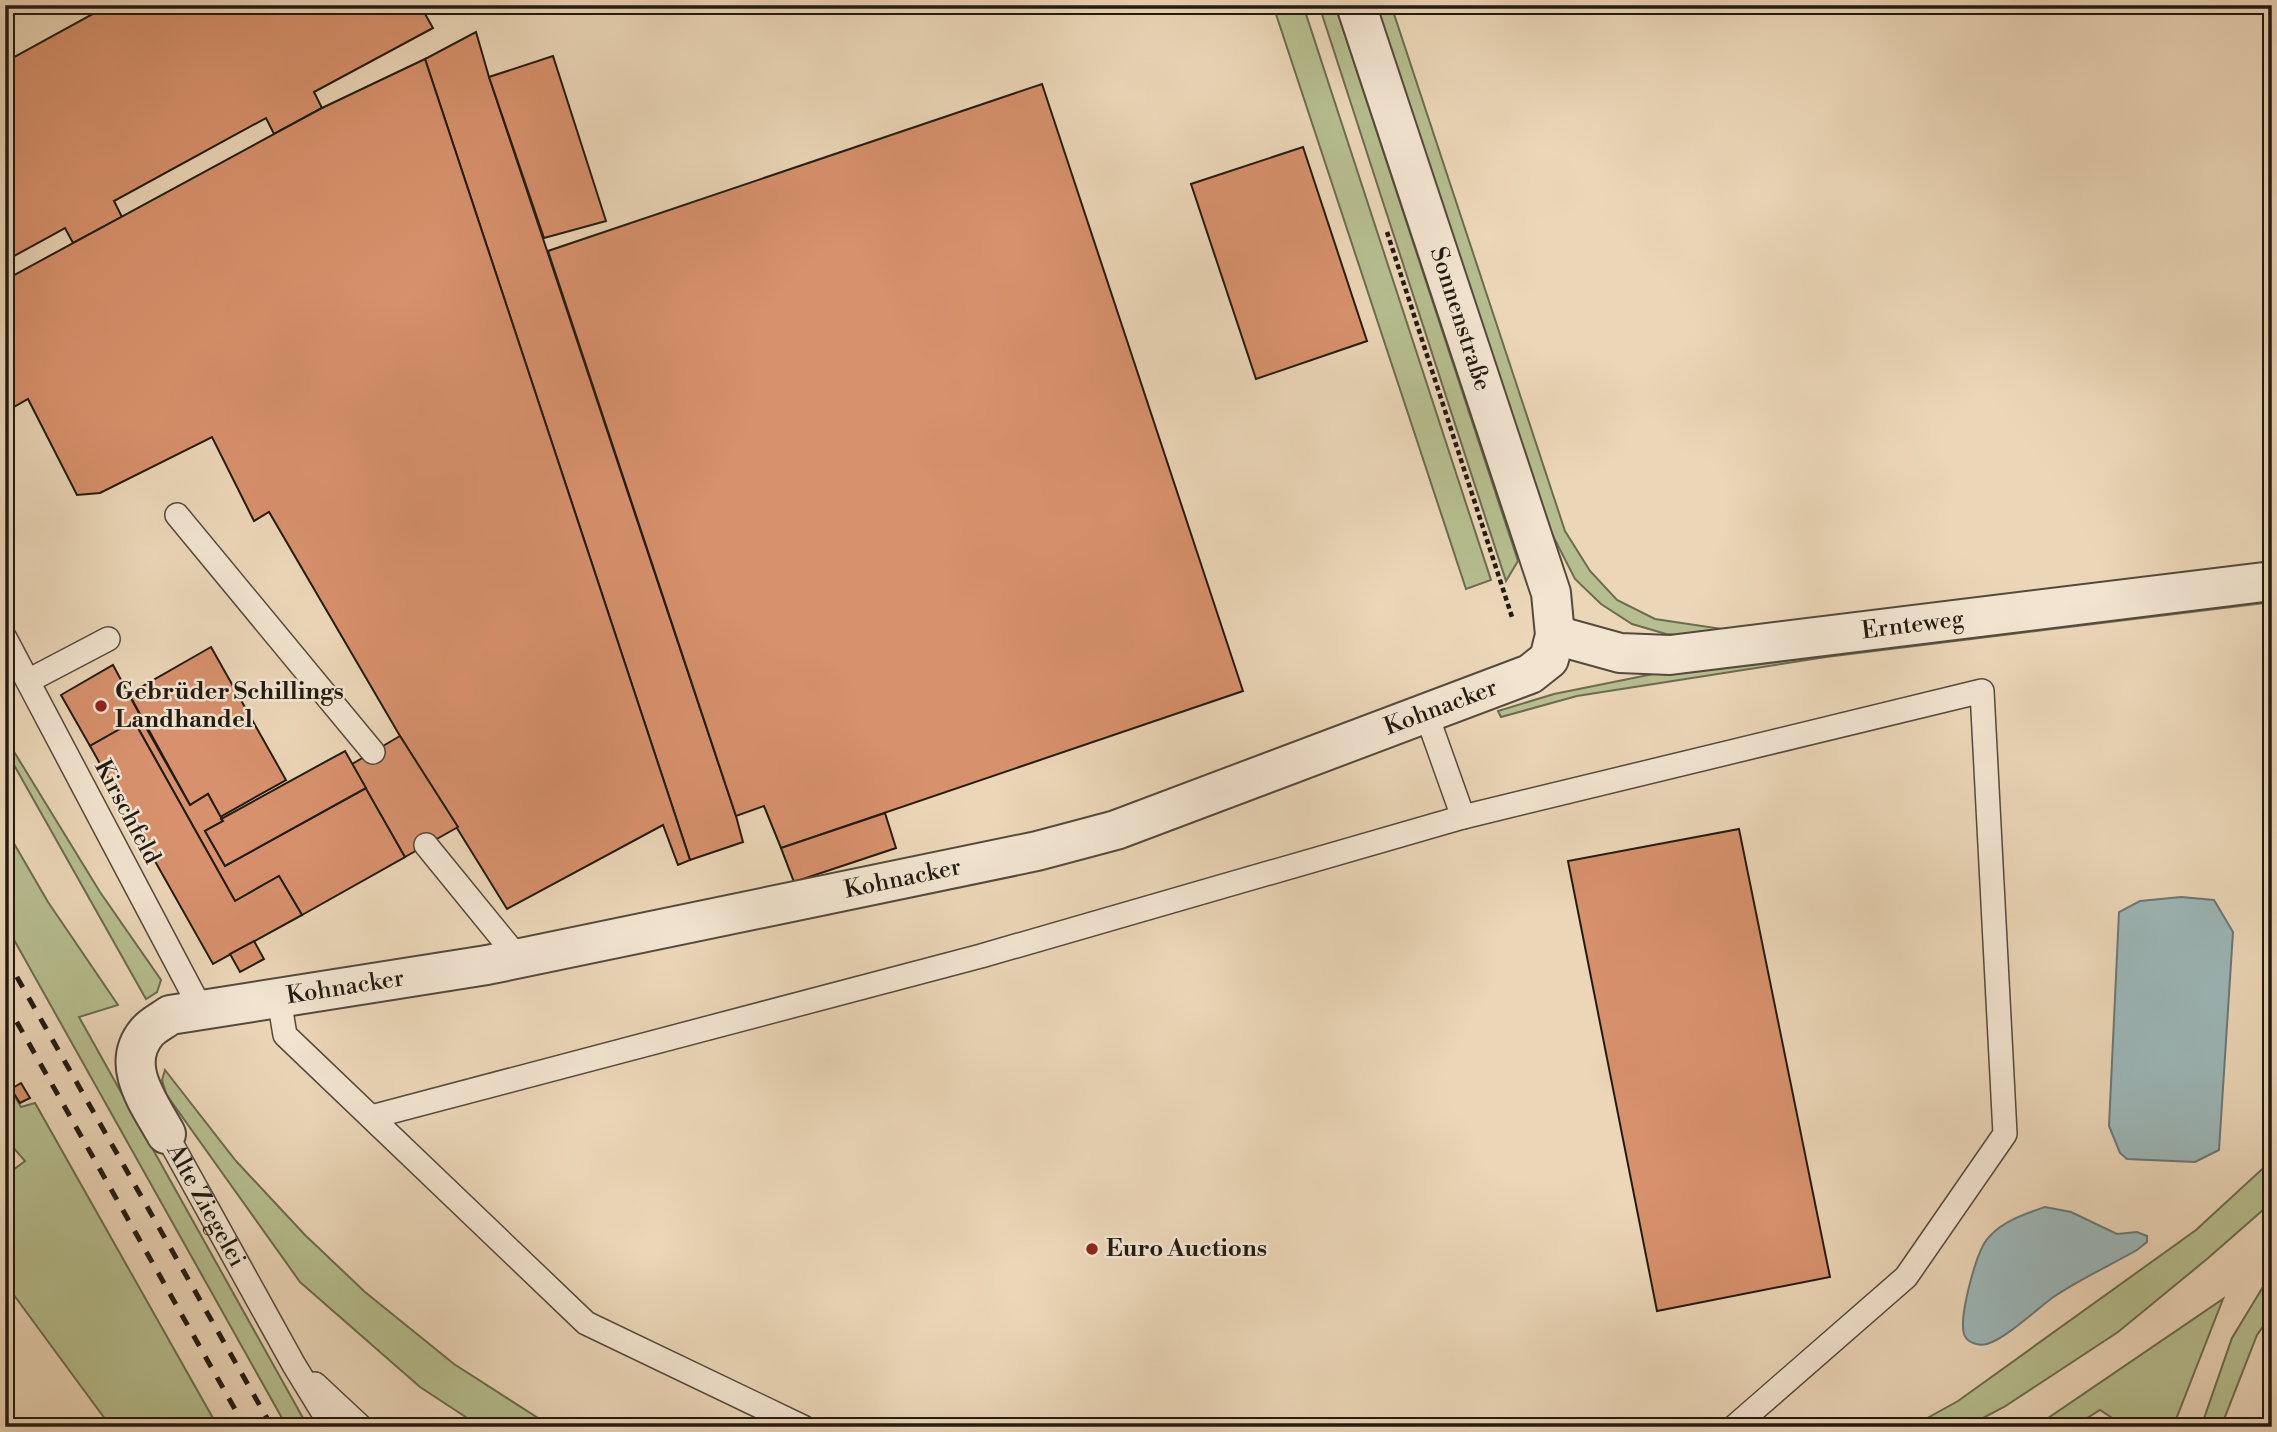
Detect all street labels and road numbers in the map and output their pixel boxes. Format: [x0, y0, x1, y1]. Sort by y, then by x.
street label: Sonnenstraße [1423, 243, 1497, 395]
street label: Ernteweg [1860, 604, 1966, 646]
street label: Kohnacker [1380, 673, 1502, 743]
street label: Kirschfeld [87, 755, 167, 870]
street label: Kohnacker [842, 852, 964, 906]
street label: Kohnacker [284, 963, 406, 1011]
street label: Alte Ziegelei [159, 1138, 252, 1273]

